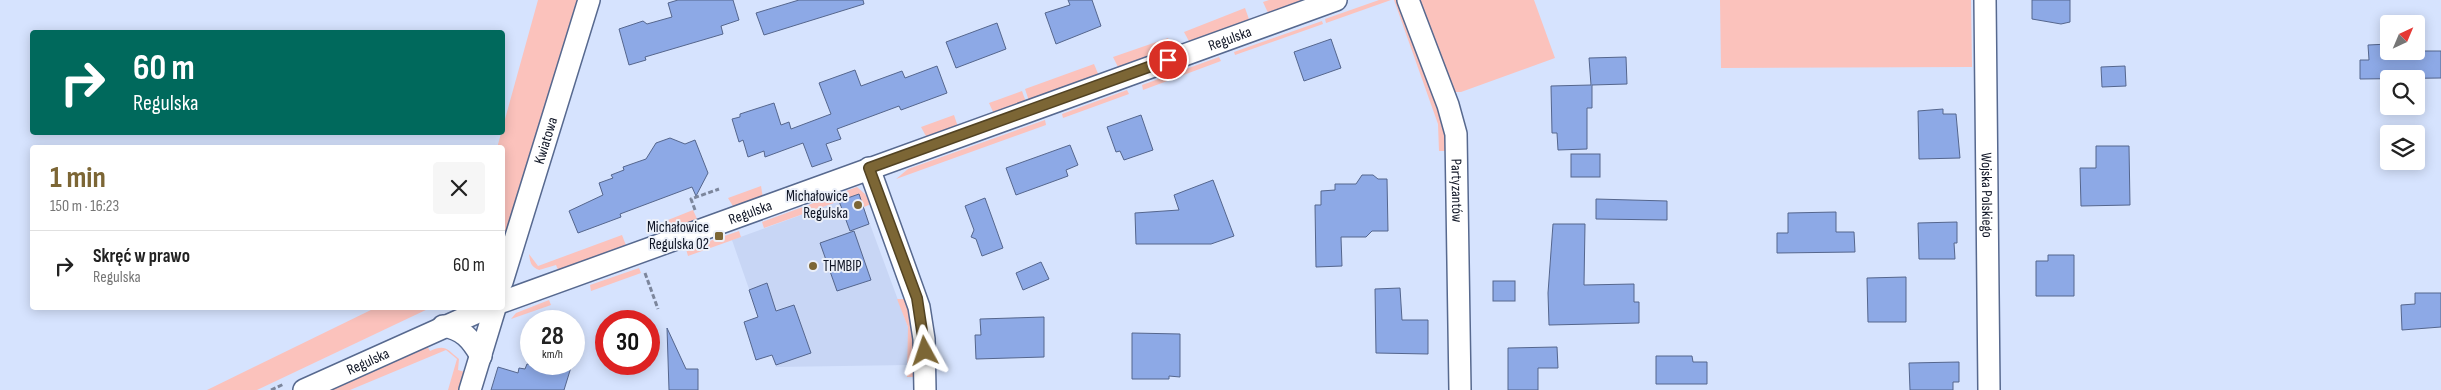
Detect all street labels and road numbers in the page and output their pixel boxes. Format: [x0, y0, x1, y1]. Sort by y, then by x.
street label: Regulska [1205, 22, 1254, 55]
street label: Kwiatowa [529, 115, 562, 166]
street label: Wojska Polskiego [1977, 152, 1997, 238]
street label: Partyzantów [1447, 159, 1467, 223]
street label: Regulska [726, 195, 775, 229]
street label: Regulska [344, 343, 392, 379]

